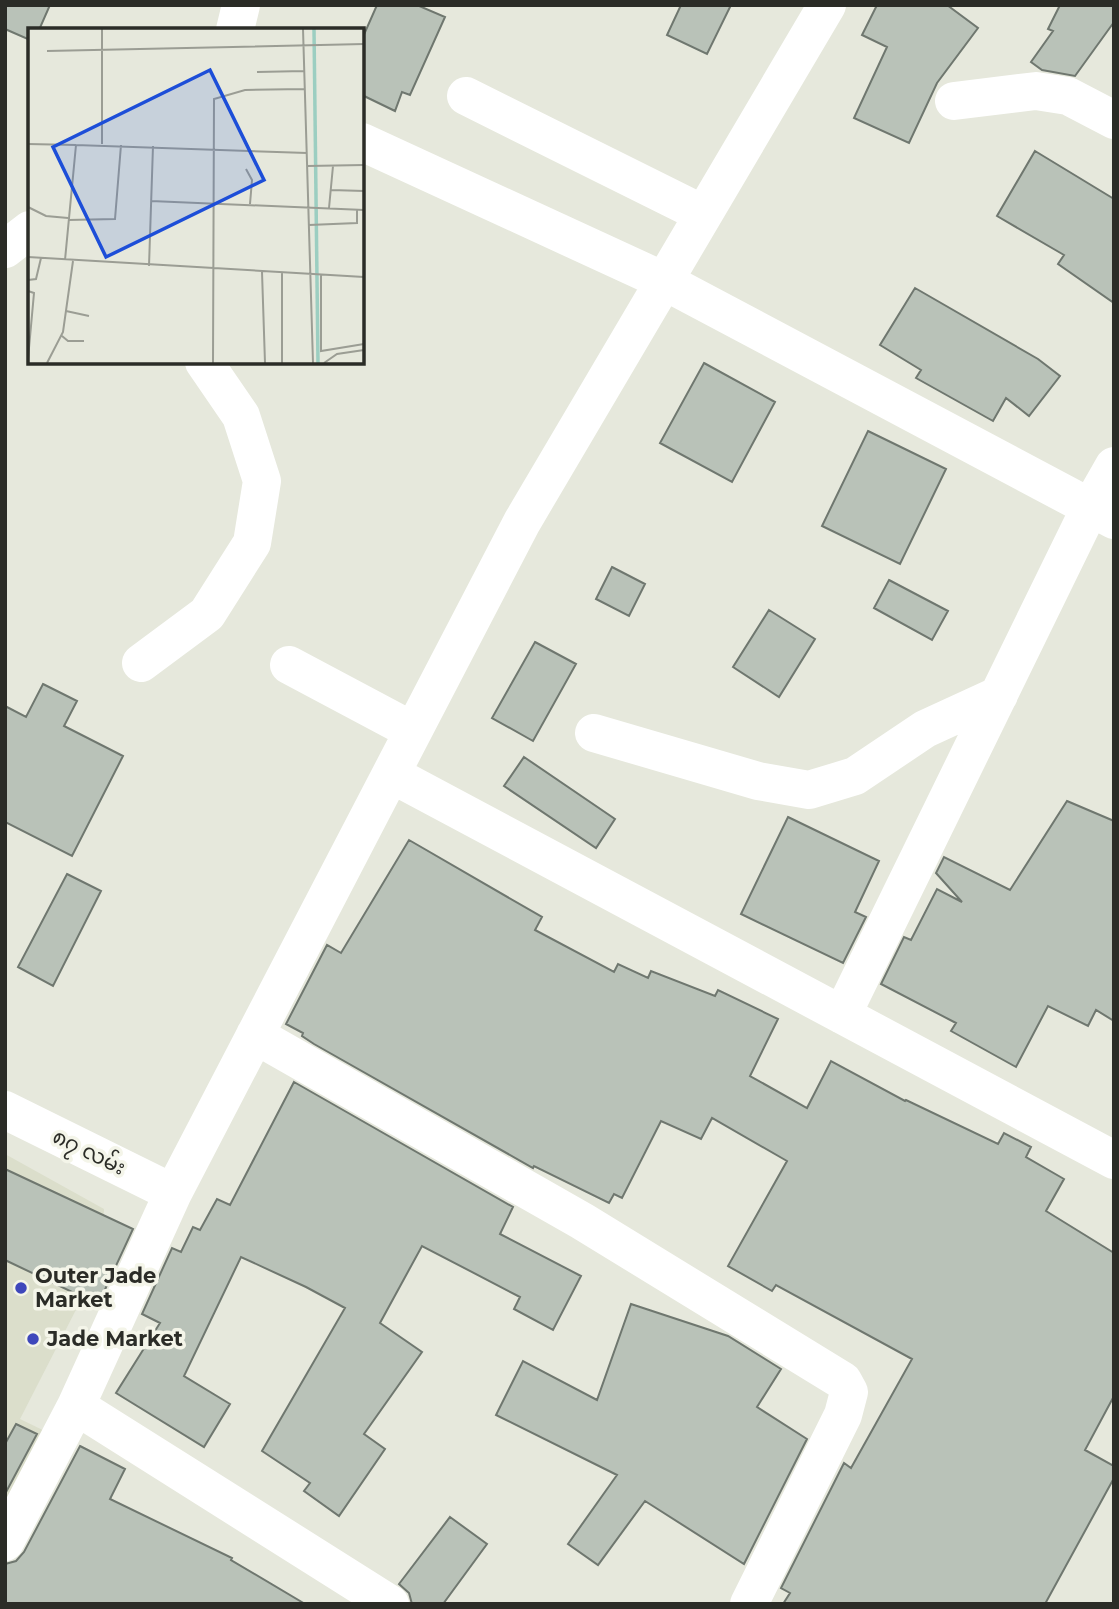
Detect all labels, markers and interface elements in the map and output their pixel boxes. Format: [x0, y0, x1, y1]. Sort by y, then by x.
inset map [28, 28, 364, 364]
street label: ၈၇ လမ်း [47, 1121, 131, 1184]
place label: Outer Jade Market [35, 1263, 156, 1312]
marker: Outer Jade Market [13, 1280, 29, 1296]
place label: Jade Market [46, 1326, 183, 1351]
marker: Jade Market [25, 1331, 41, 1347]

